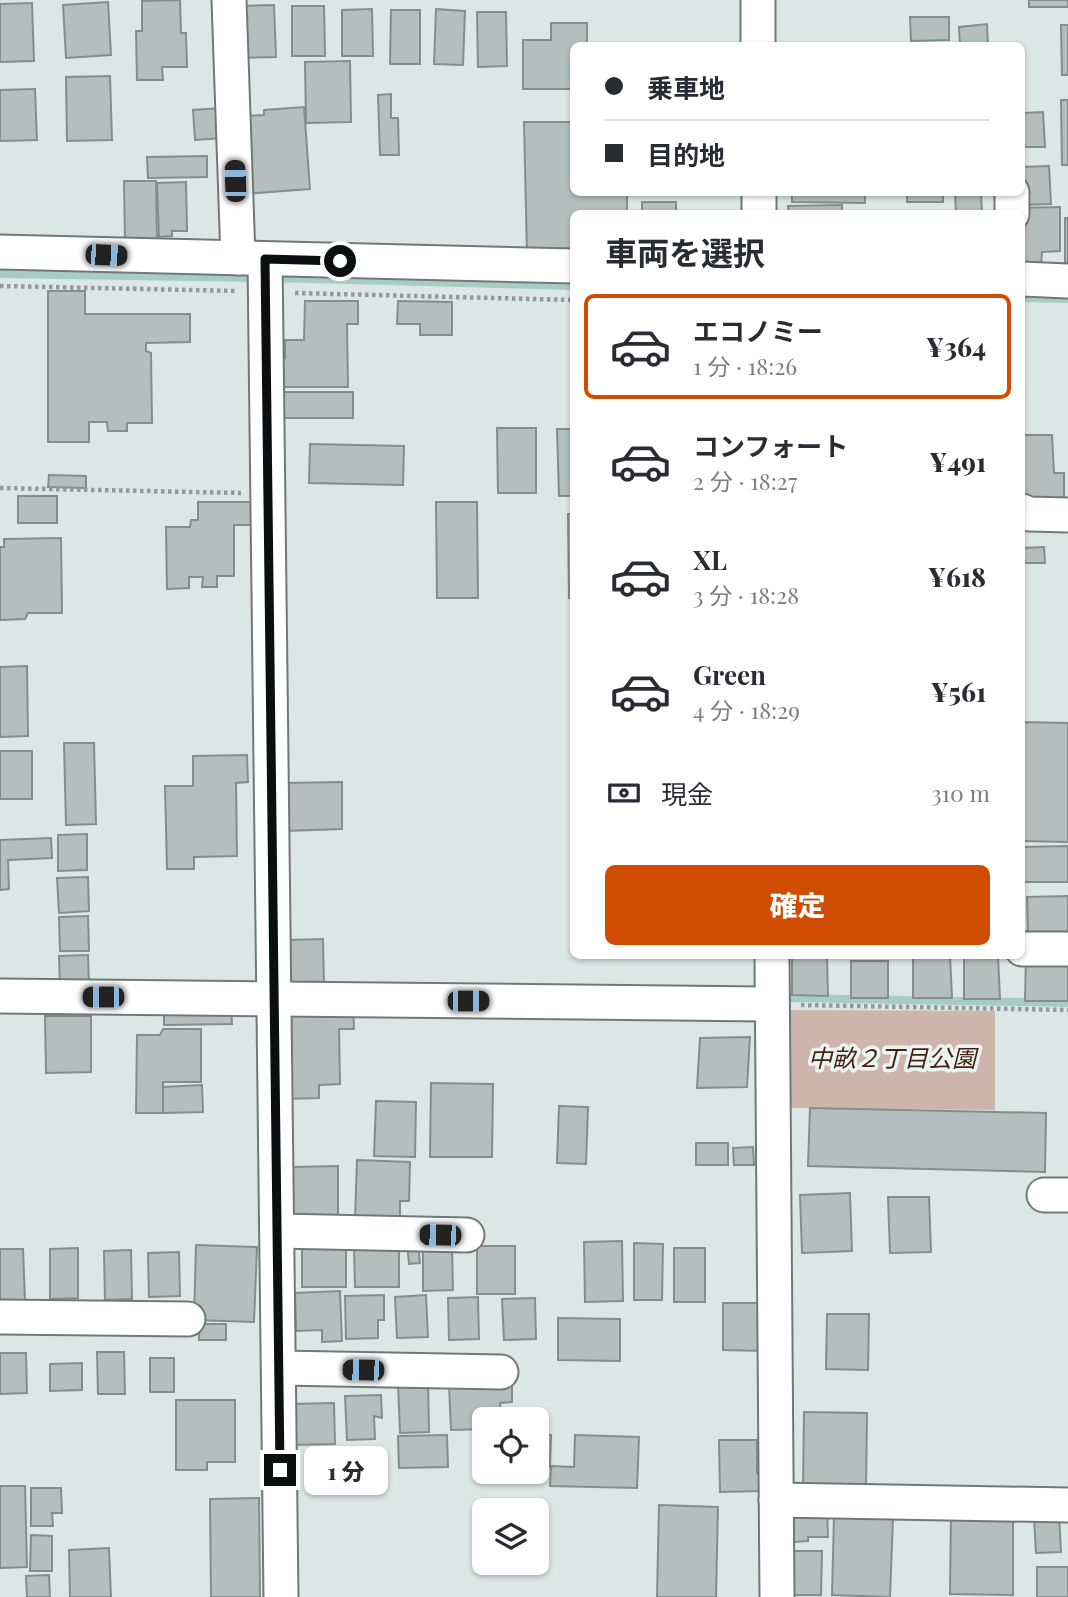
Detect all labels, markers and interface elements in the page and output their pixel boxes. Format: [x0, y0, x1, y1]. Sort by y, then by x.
text: 乗車地 [647, 70, 725, 105]
text: 目的地 [647, 137, 725, 172]
car [224, 160, 247, 202]
text: 車両を選択 [605, 230, 765, 273]
car [85, 244, 128, 266]
route start [324, 245, 356, 277]
text: エコノミー [693, 313, 823, 348]
icon: car [609, 315, 672, 378]
text: ¥364 [926, 329, 986, 364]
text: 1 分 · 18:26 [693, 350, 797, 381]
text: コンフォート [693, 428, 848, 463]
icon: car [609, 430, 672, 493]
text: ¥491 [929, 444, 986, 479]
text: 2 分 · 18:27 [693, 465, 797, 496]
text: XL [693, 542, 727, 577]
icon: car [609, 545, 672, 608]
text: ¥618 [928, 559, 986, 594]
text: 3 分 · 18:28 [693, 579, 799, 610]
text: Green [693, 657, 766, 692]
icon: car [609, 660, 672, 723]
text: ¥561 [931, 674, 986, 709]
text: 4 分 · 18:29 [693, 694, 800, 725]
icon: cash [605, 774, 643, 812]
text: 現金 [661, 776, 713, 811]
text: 310 m [931, 777, 990, 808]
button: 確定 [605, 865, 990, 945]
car [83, 987, 125, 1008]
car [448, 991, 490, 1012]
park label: 中畝２丁目公園 [808, 1041, 979, 1073]
car [419, 1224, 462, 1246]
car [342, 1359, 385, 1381]
map controls [472, 1407, 549, 1575]
button: locate [472, 1407, 549, 1484]
callout: 1 分 [304, 1446, 388, 1494]
route end [264, 1454, 296, 1486]
text: 1 分 [327, 1455, 365, 1486]
button: layers [472, 1498, 549, 1575]

